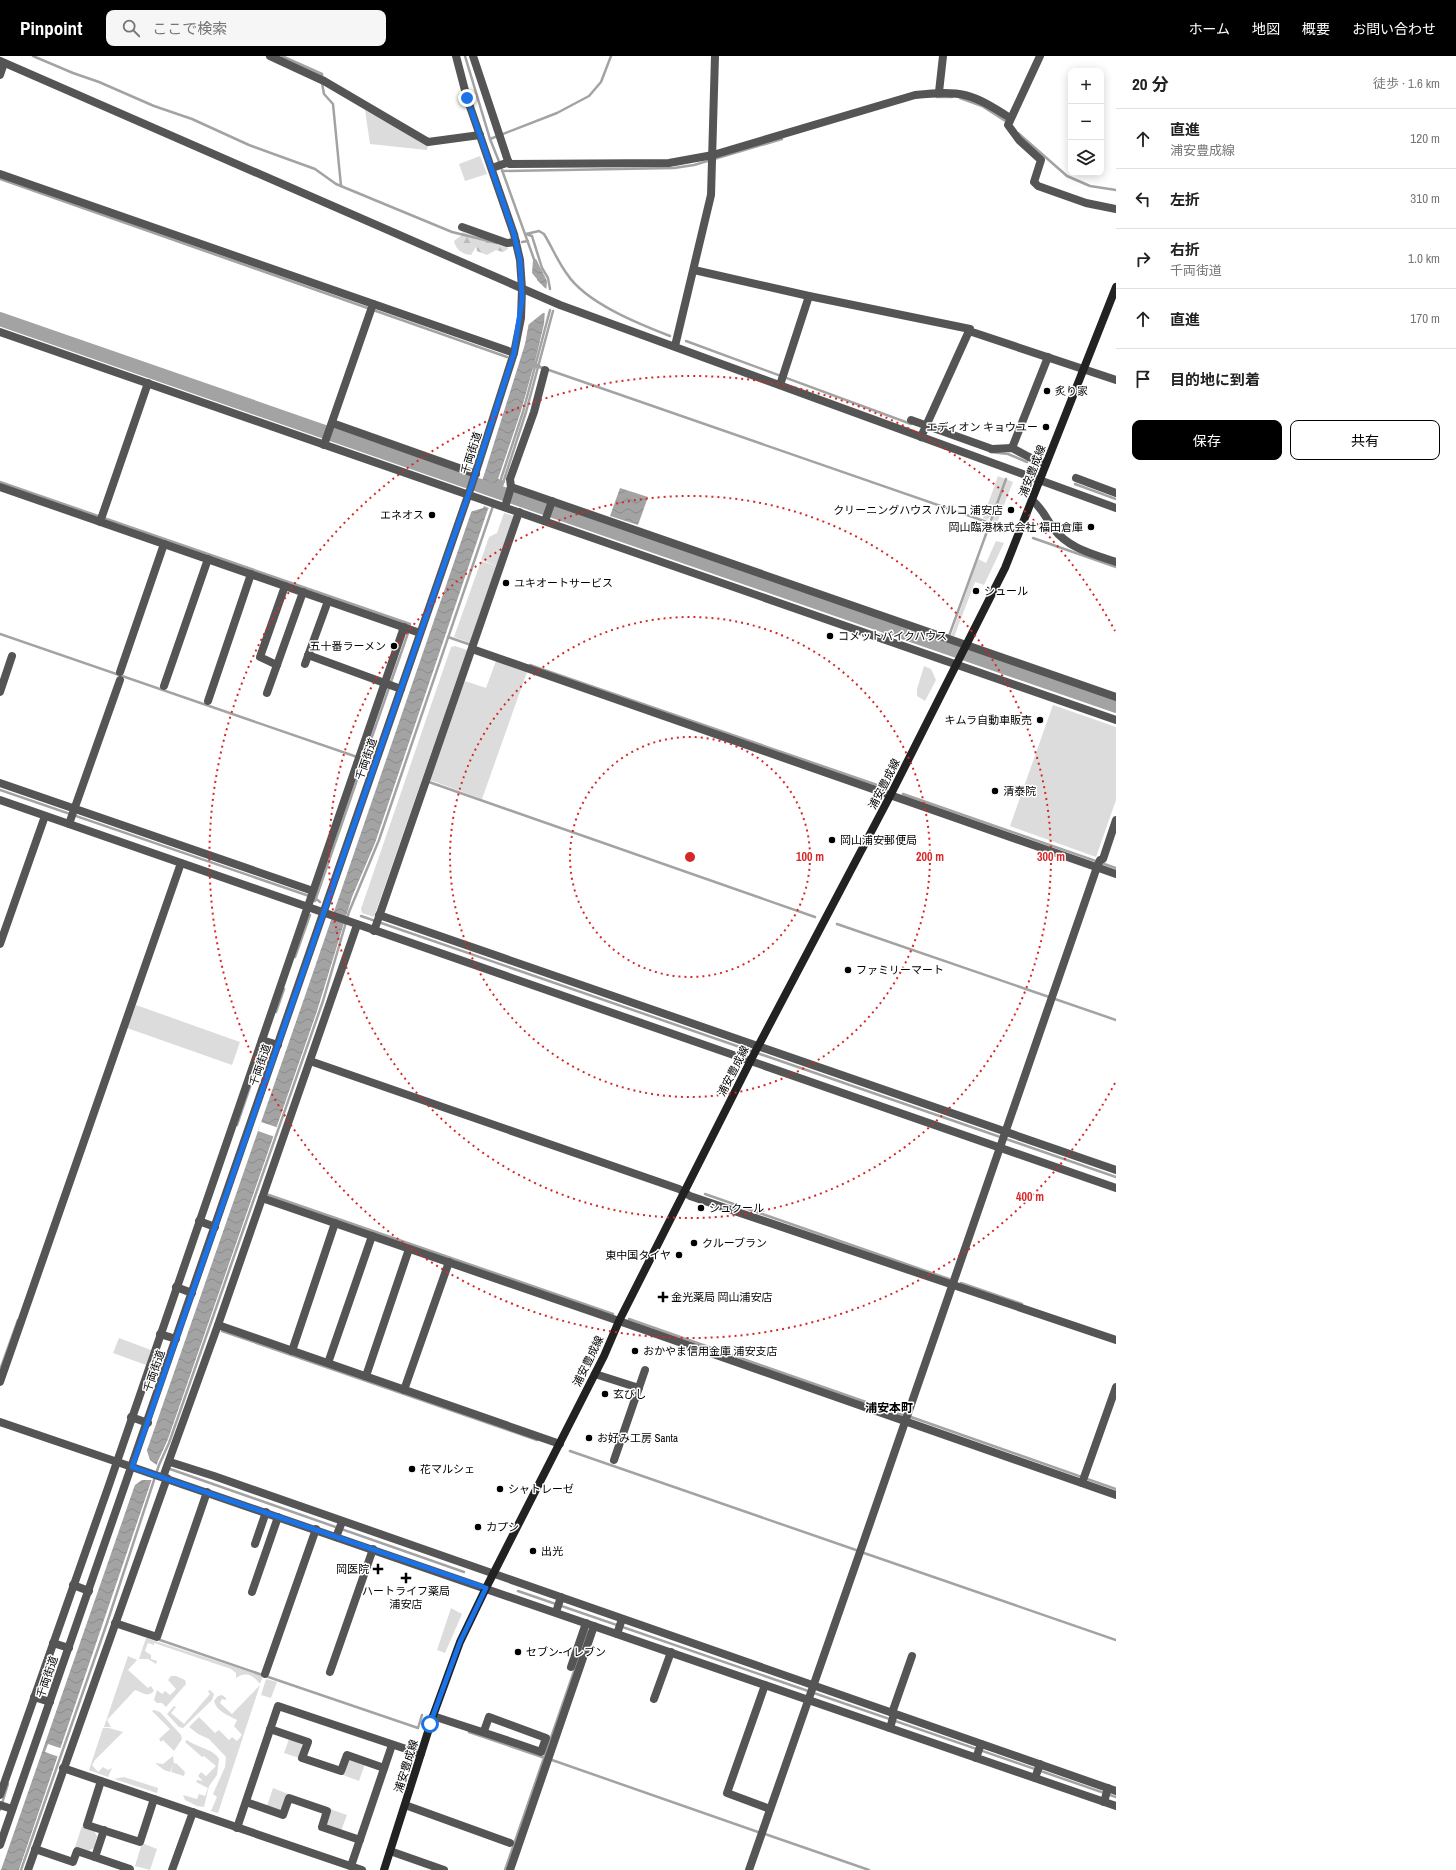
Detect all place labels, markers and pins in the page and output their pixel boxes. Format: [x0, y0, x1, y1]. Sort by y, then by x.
place label: 炙り家 [1055, 384, 1088, 398]
marker: 炙り家 [1042, 386, 1052, 396]
place label: エディオン キョウユー [926, 420, 1038, 434]
marker: エディオン キョウユー [1041, 422, 1051, 432]
place label: クリーニングハウス パルコ 浦安店 [833, 503, 1003, 517]
marker: クリーニングハウス パルコ 浦安店 [1006, 505, 1016, 515]
place label: エネオス [380, 508, 424, 522]
marker: エネオス [427, 510, 437, 520]
place label: 岡山臨港株式会社 福田倉庫 [948, 520, 1083, 534]
marker: 岡山臨港株式会社 福田倉庫 [1086, 522, 1096, 532]
place label: ユキオートサービス [514, 576, 613, 590]
marker: ユキオートサービス [501, 578, 511, 588]
place label: シュール [984, 584, 1028, 598]
marker: シュール [971, 586, 981, 596]
place label: コメットバイクハウス [838, 629, 947, 643]
marker: コメットバイクハウス [825, 631, 835, 641]
place label: 五十番ラーメン [309, 639, 386, 653]
marker: 五十番ラーメン [389, 641, 399, 651]
place label: キムラ自動車販売 [945, 713, 1032, 727]
marker: キムラ自動車販売 [1035, 715, 1045, 725]
place label: 清泰院 [1003, 784, 1036, 798]
marker: 清泰院 [990, 786, 1000, 796]
place label: 岡山浦安郵便局 [840, 833, 917, 847]
marker: 岡山浦安郵便局 [827, 835, 837, 845]
centre of rings [683, 850, 697, 864]
place label: ファミリーマート [856, 963, 944, 977]
marker: ファミリーマート [843, 965, 853, 975]
place label: シュクール [709, 1201, 764, 1215]
marker: シュクール [696, 1203, 706, 1213]
place label: クルーブラン [702, 1236, 767, 1250]
marker: クルーブラン [689, 1238, 699, 1248]
place label: 東中国タイヤ [605, 1248, 671, 1262]
marker: 東中国タイヤ [674, 1250, 684, 1260]
place label: 金光薬局 岡山浦安店 [671, 1290, 773, 1304]
marker: 金光薬局 岡山浦安店 [658, 1292, 668, 1302]
place label: おかやま信用金庫 浦安支店 [643, 1344, 778, 1358]
marker: おかやま信用金庫 浦安支店 [630, 1346, 640, 1356]
place label: 玄びし [613, 1387, 646, 1401]
marker: 玄びし [600, 1389, 610, 1399]
place label: お好み工房 Santa [597, 1431, 678, 1445]
marker: お好み工房 Santa [584, 1433, 594, 1443]
place label: 花マルシェ [420, 1462, 475, 1476]
marker: 花マルシェ [407, 1464, 417, 1474]
place label: シャトレーゼ [508, 1482, 574, 1496]
marker: シャトレーゼ [495, 1484, 505, 1494]
place label: カプシ [486, 1520, 519, 1534]
marker: カプシ [473, 1522, 483, 1532]
place label: 出光 [541, 1544, 563, 1558]
marker: 出光 [528, 1546, 538, 1556]
place label: 岡医院 [336, 1562, 369, 1576]
marker: 岡医院 [372, 1563, 384, 1575]
marker: ハートライフ薬局 浦安店 [401, 1573, 411, 1583]
place label: ハートライフ薬局 浦安店 [362, 1584, 450, 1611]
place label: セブン-イレブン [526, 1645, 606, 1659]
marker: セブン-イレブン [513, 1647, 523, 1657]

